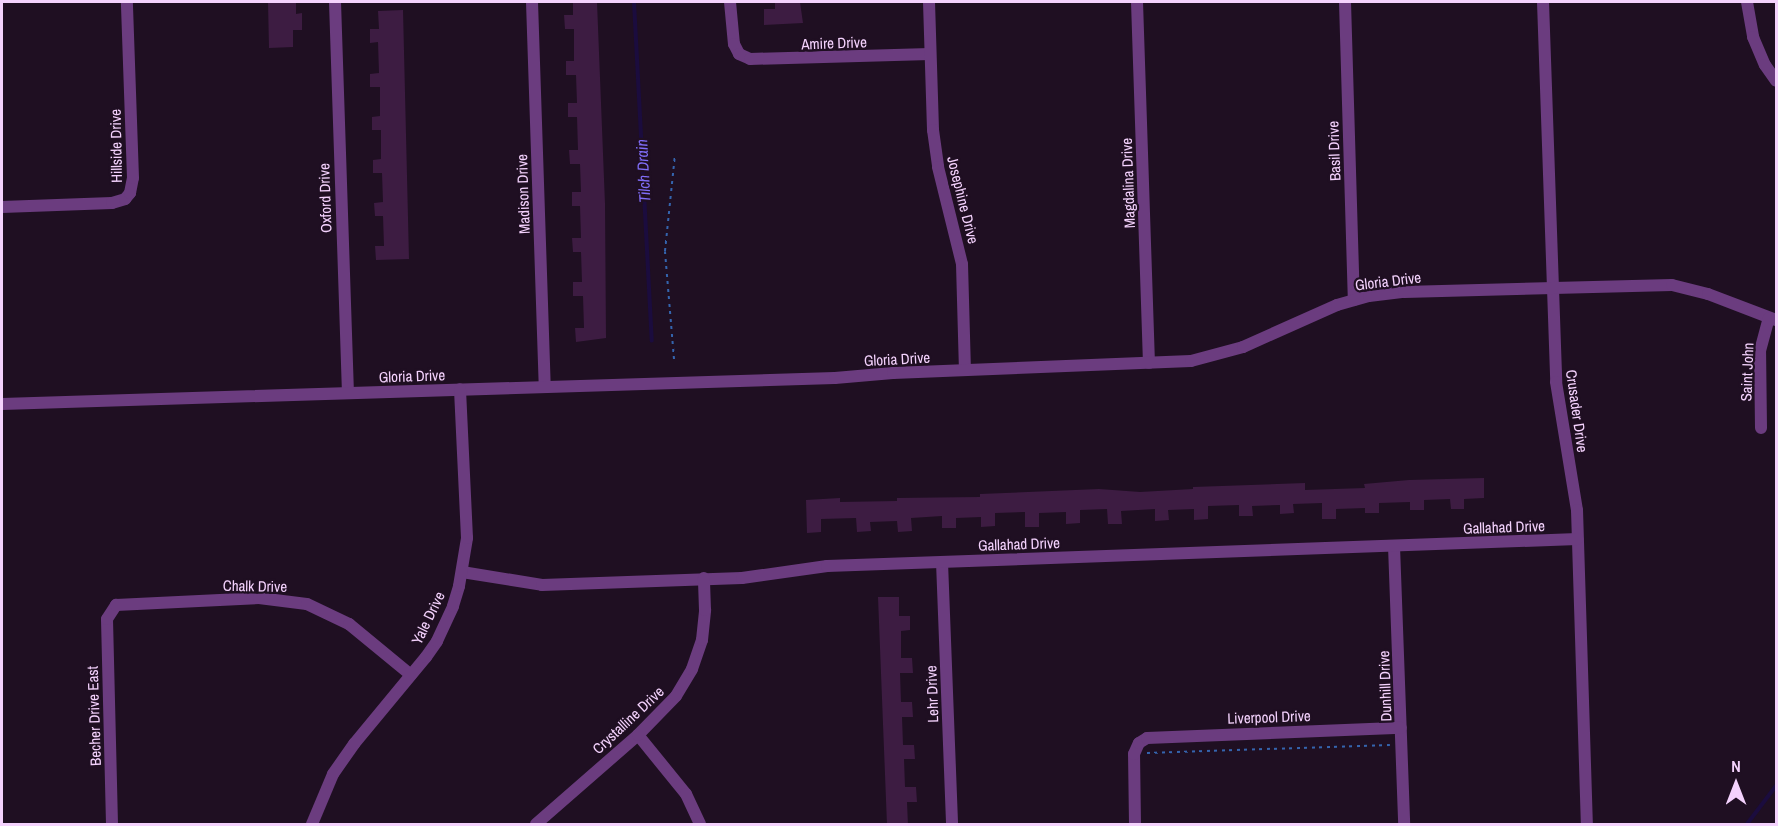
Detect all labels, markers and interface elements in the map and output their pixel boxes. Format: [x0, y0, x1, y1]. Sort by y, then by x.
street label: Amire Drive [801, 33, 867, 53]
street label: Hillside Drive [106, 109, 126, 183]
street label: Basil Drive [1324, 121, 1344, 181]
street label: Magdalina Drive [1117, 138, 1139, 228]
water label: Tilch Drain [632, 139, 654, 203]
street label: Madison Drive [513, 154, 533, 234]
street label: Josephine Drive [943, 154, 983, 246]
street label: Oxford Drive [315, 163, 335, 233]
street label: Gloria Drive [1354, 268, 1422, 294]
street label: Saint John [1737, 342, 1757, 402]
street label: Gloria Drive [863, 348, 931, 370]
street label: Gloria Drive [379, 366, 445, 386]
street label: Crusader Drive [1562, 368, 1592, 454]
street label: Gallahad Drive [1463, 517, 1545, 537]
street label: Gallahad Drive [978, 534, 1060, 554]
street label: Chalk Drive [223, 576, 287, 596]
street label: Yale Drive [408, 589, 448, 647]
street label: Dunhill Drive [1375, 650, 1395, 722]
street label: Lehr Drive [922, 665, 942, 723]
street label: Becher Drive East [83, 666, 105, 766]
street label: Crystalline Drive [589, 682, 667, 758]
street label: Liverpool Drive [1227, 707, 1311, 727]
north arrow [1706, 754, 1766, 814]
text: N [1731, 755, 1741, 777]

